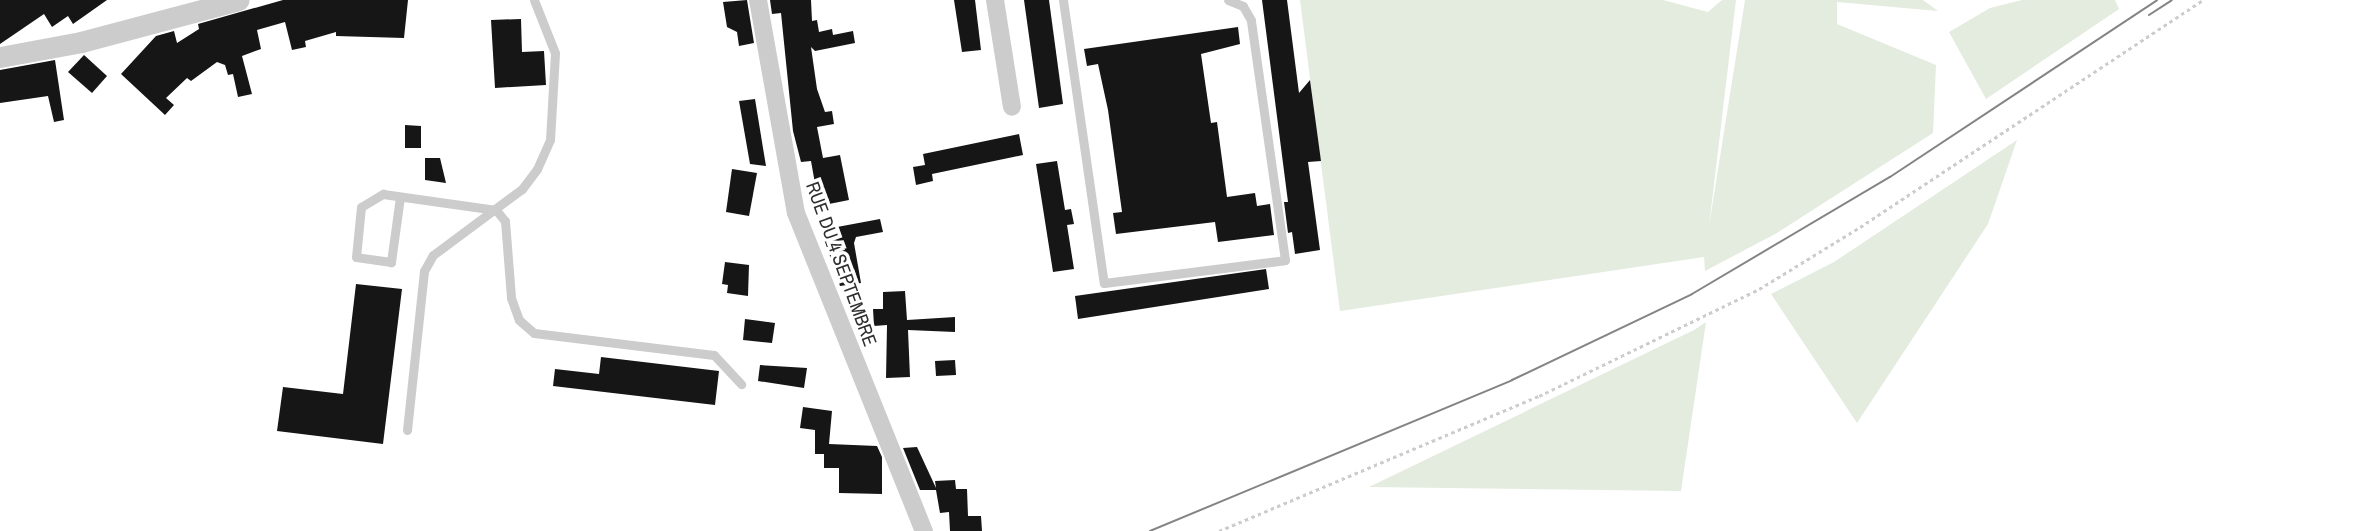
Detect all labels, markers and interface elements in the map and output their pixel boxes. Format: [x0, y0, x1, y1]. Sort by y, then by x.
street label: RUE DU 4 SEPTEMBRE [801, 179, 881, 349]

